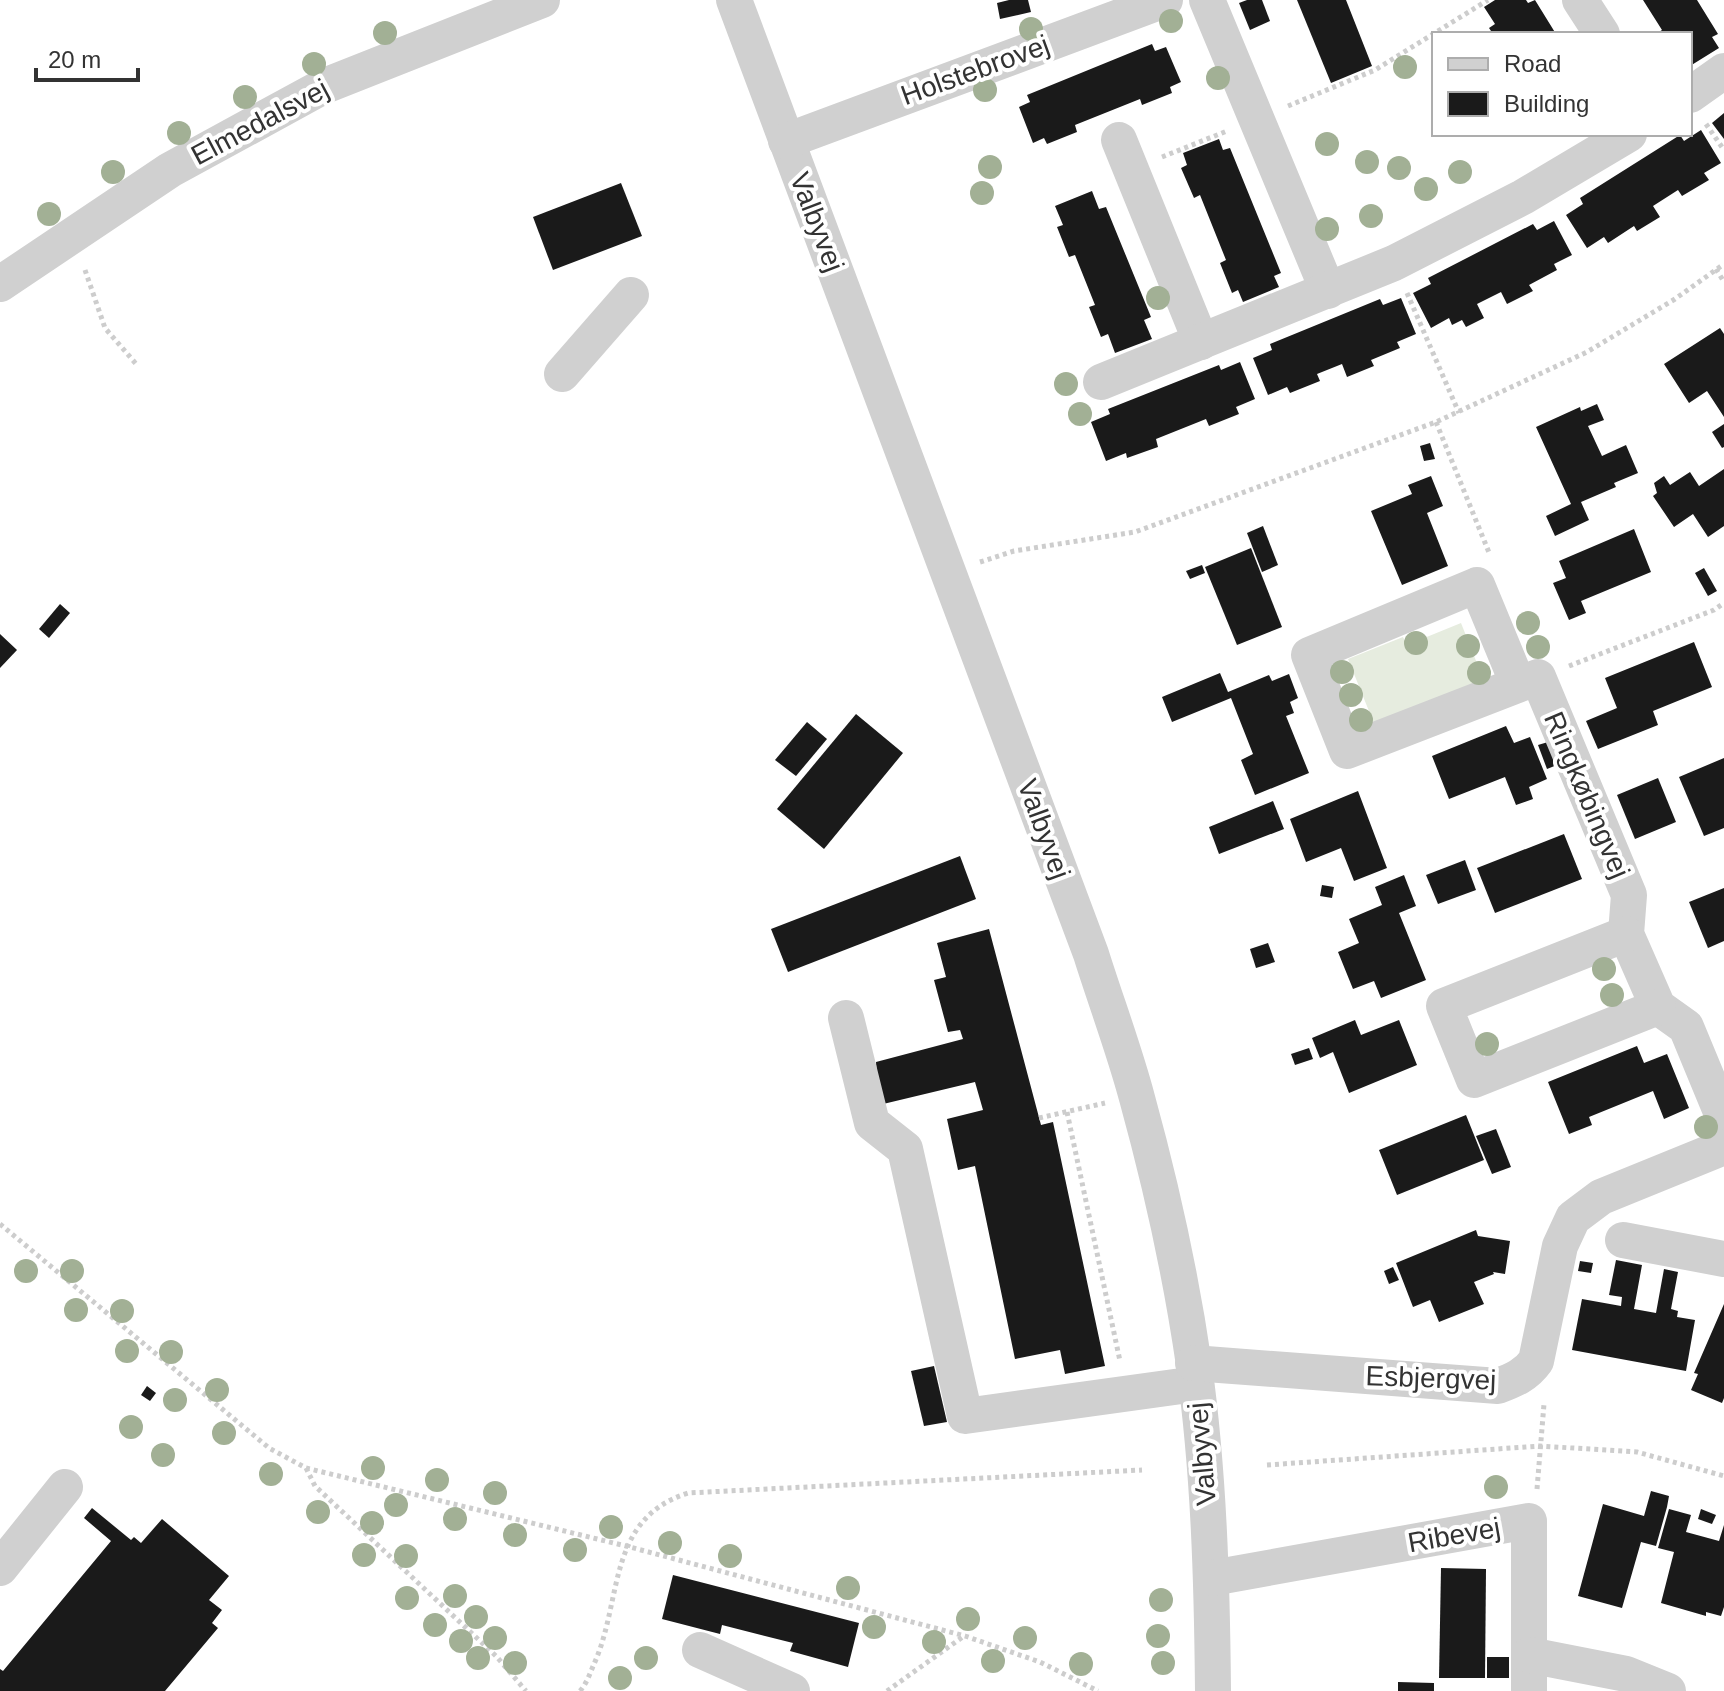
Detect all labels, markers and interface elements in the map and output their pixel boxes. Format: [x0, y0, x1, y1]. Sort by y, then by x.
street label: Holstebrovej [897, 29, 1053, 111]
scale bar [36, 32, 138, 82]
legend [1432, 32, 1692, 136]
text: 20 m [48, 46, 101, 73]
text: Road [1504, 50, 1561, 77]
street label: Elmedalsvej [186, 73, 334, 171]
text: Building [1504, 90, 1589, 117]
street label: Valbyvej [784, 168, 850, 276]
street label: Ringkøbingvej [1538, 707, 1636, 883]
street label: Valbyvej [1012, 775, 1076, 883]
street label: Esbjergvej [1365, 1360, 1497, 1396]
street label: Valbyvej [1182, 1401, 1222, 1507]
street label: Ribevej [1405, 1512, 1503, 1558]

